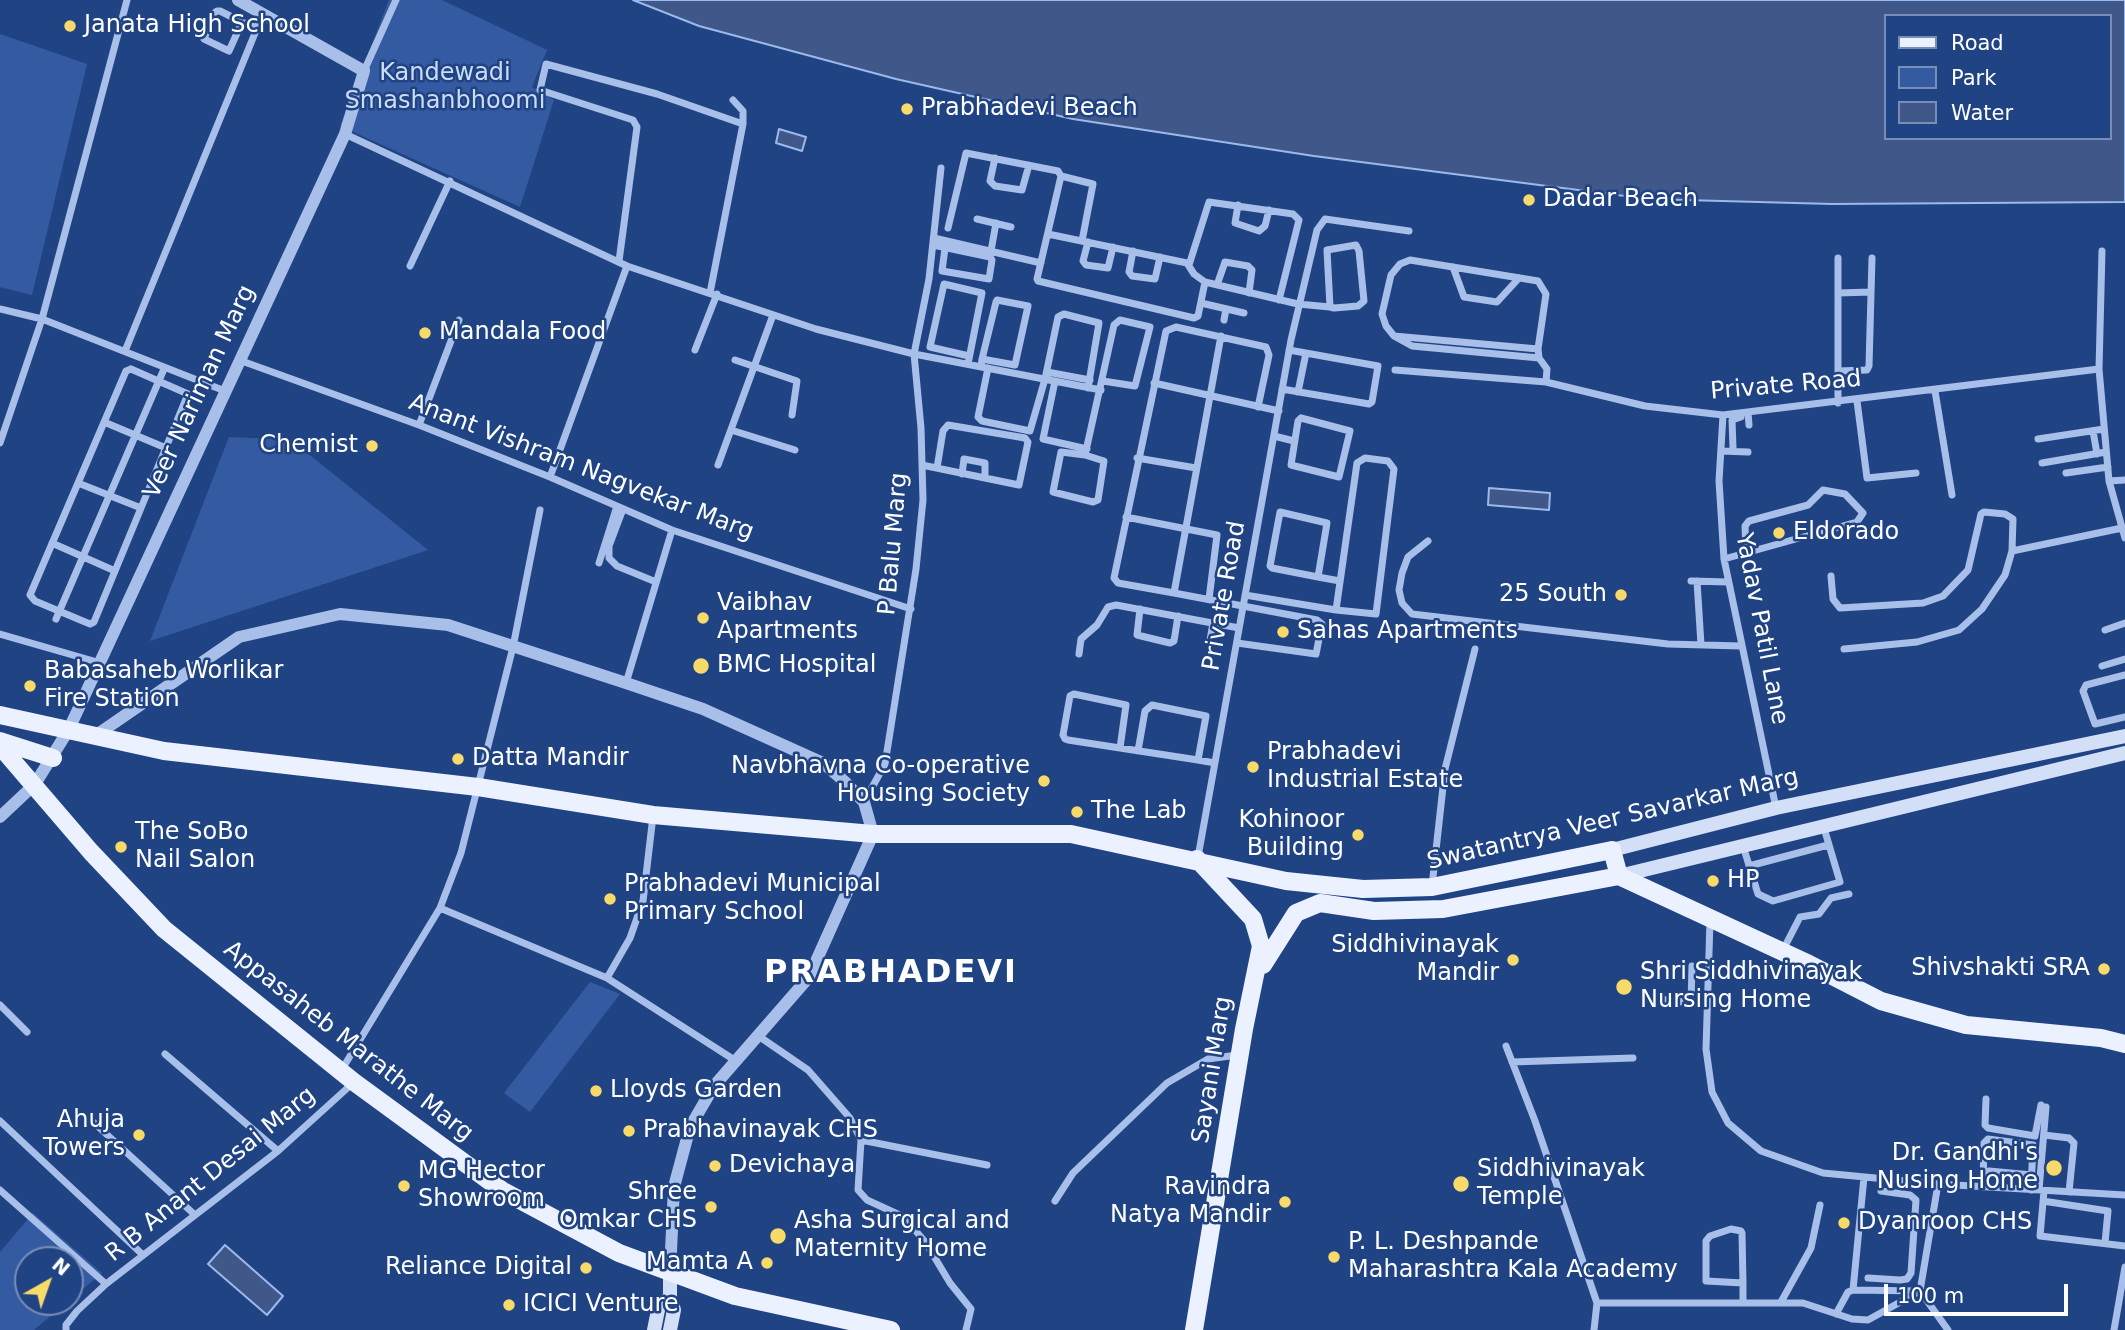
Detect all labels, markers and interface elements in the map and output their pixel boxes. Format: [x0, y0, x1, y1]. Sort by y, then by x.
place label: Janata High School [84, 12, 310, 40]
legend [1884, 14, 2111, 140]
marker: Janata High School [62, 18, 78, 34]
text: Road [1951, 31, 2004, 55]
park label: Kandewadi Smashanbhoomi [345, 60, 545, 116]
text: Park [1951, 66, 1996, 90]
place label: Prabhadevi Beach [921, 95, 1138, 123]
marker: Prabhadevi Beach [899, 101, 915, 117]
text: Water [1951, 101, 2013, 125]
place label: Dadar Beach [1543, 186, 1698, 214]
marker: Dadar Beach [1521, 192, 1537, 208]
street label: Veer Nariman Marg [138, 281, 262, 503]
place label: Mandala Food [439, 319, 606, 347]
marker: Mandala Food [417, 325, 433, 341]
street label: Private Road [1709, 365, 1863, 407]
street label: Anant Vishram Nagvekar Marg [404, 389, 758, 547]
place label: Chemist [259, 432, 358, 460]
marker: Chemist [364, 438, 380, 454]
street label: P Balu Marg [873, 472, 915, 616]
street label: Private Road [1198, 519, 1252, 673]
place label: Eldorado [1793, 519, 1899, 547]
marker: Eldorado [1771, 525, 1787, 541]
street label: Yadav Patil Lane [1728, 531, 1794, 727]
place label: 25 South [1499, 581, 1607, 609]
marker: 25 South [1613, 587, 1629, 603]
place label: Vaibhav Apartments [717, 590, 858, 646]
marker: Vaibhav Apartments [695, 610, 711, 626]
place label: Sahas Apartments [1297, 618, 1518, 646]
marker: Sahas Apartments [1275, 624, 1291, 640]
place label: BMC Hospital [717, 652, 876, 680]
marker: BMC Hospital [691, 656, 711, 676]
place label: Babasaheb Worlikar Fire Station [44, 658, 283, 714]
marker: Babasaheb Worlikar Fire Station [22, 678, 38, 694]
place label: Prabhadevi Industrial Estate [1267, 739, 1463, 795]
place label: Datta Mandir [472, 745, 629, 773]
marker: Datta Mandir [450, 751, 466, 767]
place label: Navbhavna Co-operative Housing Society [731, 753, 1030, 809]
marker: Prabhadevi Industrial Estate [1245, 759, 1261, 775]
street label: Swatantrya Veer Savarkar Marg [1424, 763, 1802, 877]
marker: Navbhavna Co-operative Housing Society [1036, 773, 1052, 789]
place label: The Lab [1091, 798, 1187, 826]
marker: The Lab [1069, 804, 1085, 820]
place label: Kohinoor Building [1238, 807, 1344, 863]
place label: The SoBo Nail Salon [135, 819, 255, 875]
marker: Kohinoor Building [1350, 827, 1366, 843]
marker: The SoBo Nail Salon [113, 839, 129, 855]
place label: HP [1727, 867, 1760, 895]
place label: Prabhadevi Municipal Primary School [624, 871, 881, 927]
marker: HP [1705, 873, 1721, 889]
marker: Prabhadevi Municipal Primary School [602, 891, 618, 907]
place label: Siddhivinayak Mandir [1331, 932, 1499, 988]
street label: Appasaheb Marathe Marg [217, 936, 479, 1148]
marker: Siddhivinayak Mandir [1505, 952, 1521, 968]
district label: PRABHADEVI [765, 955, 1017, 993]
place label: Shivshakti SRA [1911, 955, 2090, 983]
place label: Shri Siddhivinayak Nursing Home [1640, 959, 1862, 1015]
marker: Shivshakti SRA [2096, 961, 2112, 977]
marker: Shri Siddhivinayak Nursing Home [1614, 977, 1634, 997]
street label: Sayani Marg [1187, 994, 1239, 1146]
place label: Lloyds Garden [610, 1077, 782, 1105]
street label: R B Anant Desai Marg [100, 1081, 322, 1269]
marker: Lloyds Garden [588, 1083, 604, 1099]
place label: Ahuja Towers [43, 1107, 125, 1163]
place label: Prabhavinayak CHS [643, 1117, 878, 1145]
marker: Prabhavinayak CHS [621, 1123, 637, 1139]
marker: Ahuja Towers [131, 1127, 147, 1143]
place label: Dr. Gandhi's Nusing Home [1877, 1140, 2038, 1196]
place label: Devichaya [729, 1152, 855, 1180]
place label: Siddhivinayak Temple [1477, 1156, 1645, 1212]
place label: MG Hector Showroom [418, 1158, 545, 1214]
marker: Devichaya [707, 1158, 723, 1174]
marker: Dr. Gandhi's Nusing Home [2044, 1158, 2064, 1178]
place label: Ravindra Natya Mandir [1110, 1174, 1271, 1230]
marker: Siddhivinayak Temple [1451, 1174, 1471, 1194]
marker: MG Hector Showroom [396, 1178, 412, 1194]
place label: Shree Omkar CHS [559, 1179, 697, 1235]
marker: Ravindra Natya Mandir [1277, 1194, 1293, 1210]
marker: Shree Omkar CHS [703, 1199, 719, 1215]
place label: Asha Surgical and Maternity Home [794, 1208, 1010, 1264]
place label: Dyanroop CHS [1858, 1209, 2032, 1237]
marker: Dyanroop CHS [1836, 1215, 1852, 1231]
marker: Asha Surgical and Maternity Home [768, 1226, 788, 1246]
place label: P. L. Deshpande Maharashtra Kala Academy [1348, 1229, 1678, 1285]
north arrow [14, 1246, 84, 1316]
place label: Mamta A [646, 1249, 753, 1277]
marker: P. L. Deshpande Maharashtra Kala Academy [1326, 1249, 1342, 1265]
text: N [48, 1253, 74, 1280]
place label: Reliance Digital [385, 1254, 572, 1282]
marker: Mamta A [759, 1255, 775, 1271]
marker: Reliance Digital [578, 1260, 594, 1276]
scale bar [1887, 1270, 2071, 1314]
text: 100 m [1897, 1284, 1964, 1308]
place label: ICICI Venture [523, 1291, 679, 1319]
marker: ICICI Venture [501, 1297, 517, 1313]

